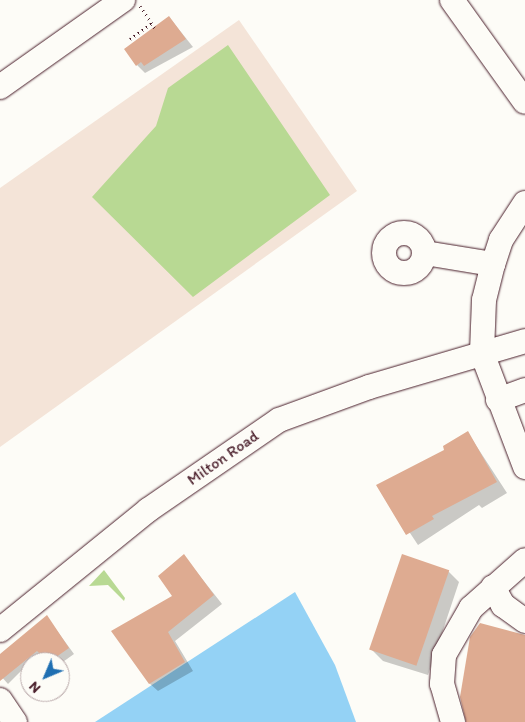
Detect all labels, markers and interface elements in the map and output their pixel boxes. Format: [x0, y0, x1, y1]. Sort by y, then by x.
street label: Milton Road [184, 426, 262, 490]
north arrow [20, 652, 70, 702]
text: N [25, 678, 44, 697]

